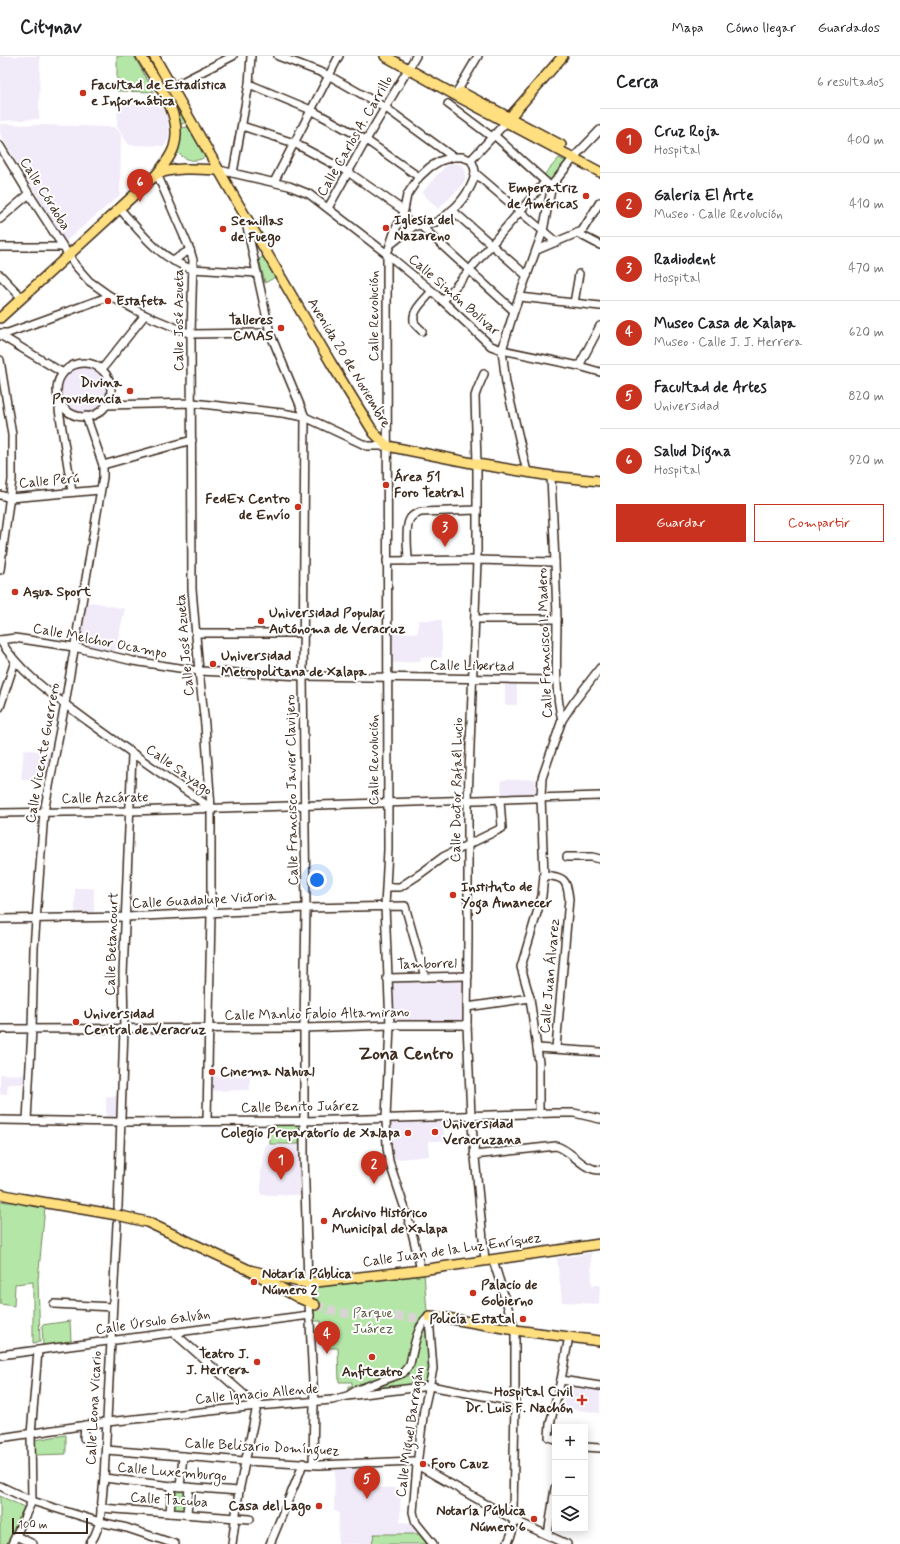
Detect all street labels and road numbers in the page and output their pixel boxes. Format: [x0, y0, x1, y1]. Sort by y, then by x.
street label: Calle Carlos A. Carrillo [313, 72, 397, 200]
street label: Calle Córdoba [16, 154, 75, 234]
street label: Calle Simón Bolívar [404, 250, 504, 340]
street label: Calle José Azueta [170, 269, 188, 371]
street label: Calle Revolución [365, 270, 383, 362]
street label: Avenida 20 de Noviembre [303, 295, 395, 431]
street label: Calle Perú [18, 469, 80, 493]
street label: Calle Francisco I. Madero [533, 567, 557, 719]
street label: Calle José Azueta [172, 593, 198, 697]
street label: Calle Melchor Ocampo [31, 619, 169, 663]
street label: Calle Libertad [430, 656, 514, 676]
street label: Calle Vicente Guerrero [22, 681, 64, 825]
street label: Calle Francisco Javier Clavijero [281, 694, 303, 886]
street label: Calle Revolución [365, 714, 383, 806]
street label: Calle Doctor Rafaél Lucio [447, 717, 467, 863]
street label: Calle Sayago [142, 740, 216, 801]
street label: Calle Azcárate [61, 788, 149, 808]
street label: Calle Guadalupe Victoria [131, 887, 277, 913]
street label: Calle Betancourt [101, 892, 123, 996]
street label: Calle Juan Álvarez [536, 918, 564, 1034]
street label: Tamborrel [397, 954, 457, 974]
street label: Calle Manlio Fabio Altamirano [224, 1003, 410, 1025]
street label: Calle Benito Juárez [241, 1097, 360, 1117]
street label: Calle Juan de la Luz Enríquez [361, 1228, 543, 1271]
street label: Calle Úrsulo Galván [95, 1305, 211, 1339]
street label: Calle Leona Vicario [82, 1350, 106, 1466]
street label: Calle Miguel Barragán [392, 1366, 430, 1499]
street label: Calle Ignacio Allende [194, 1380, 320, 1408]
street label: Calle Belisario Domínguez [184, 1434, 340, 1462]
street label: Calle Luxemburgo [116, 1458, 227, 1487]
street label: Calle Tacuba [130, 1488, 209, 1512]

